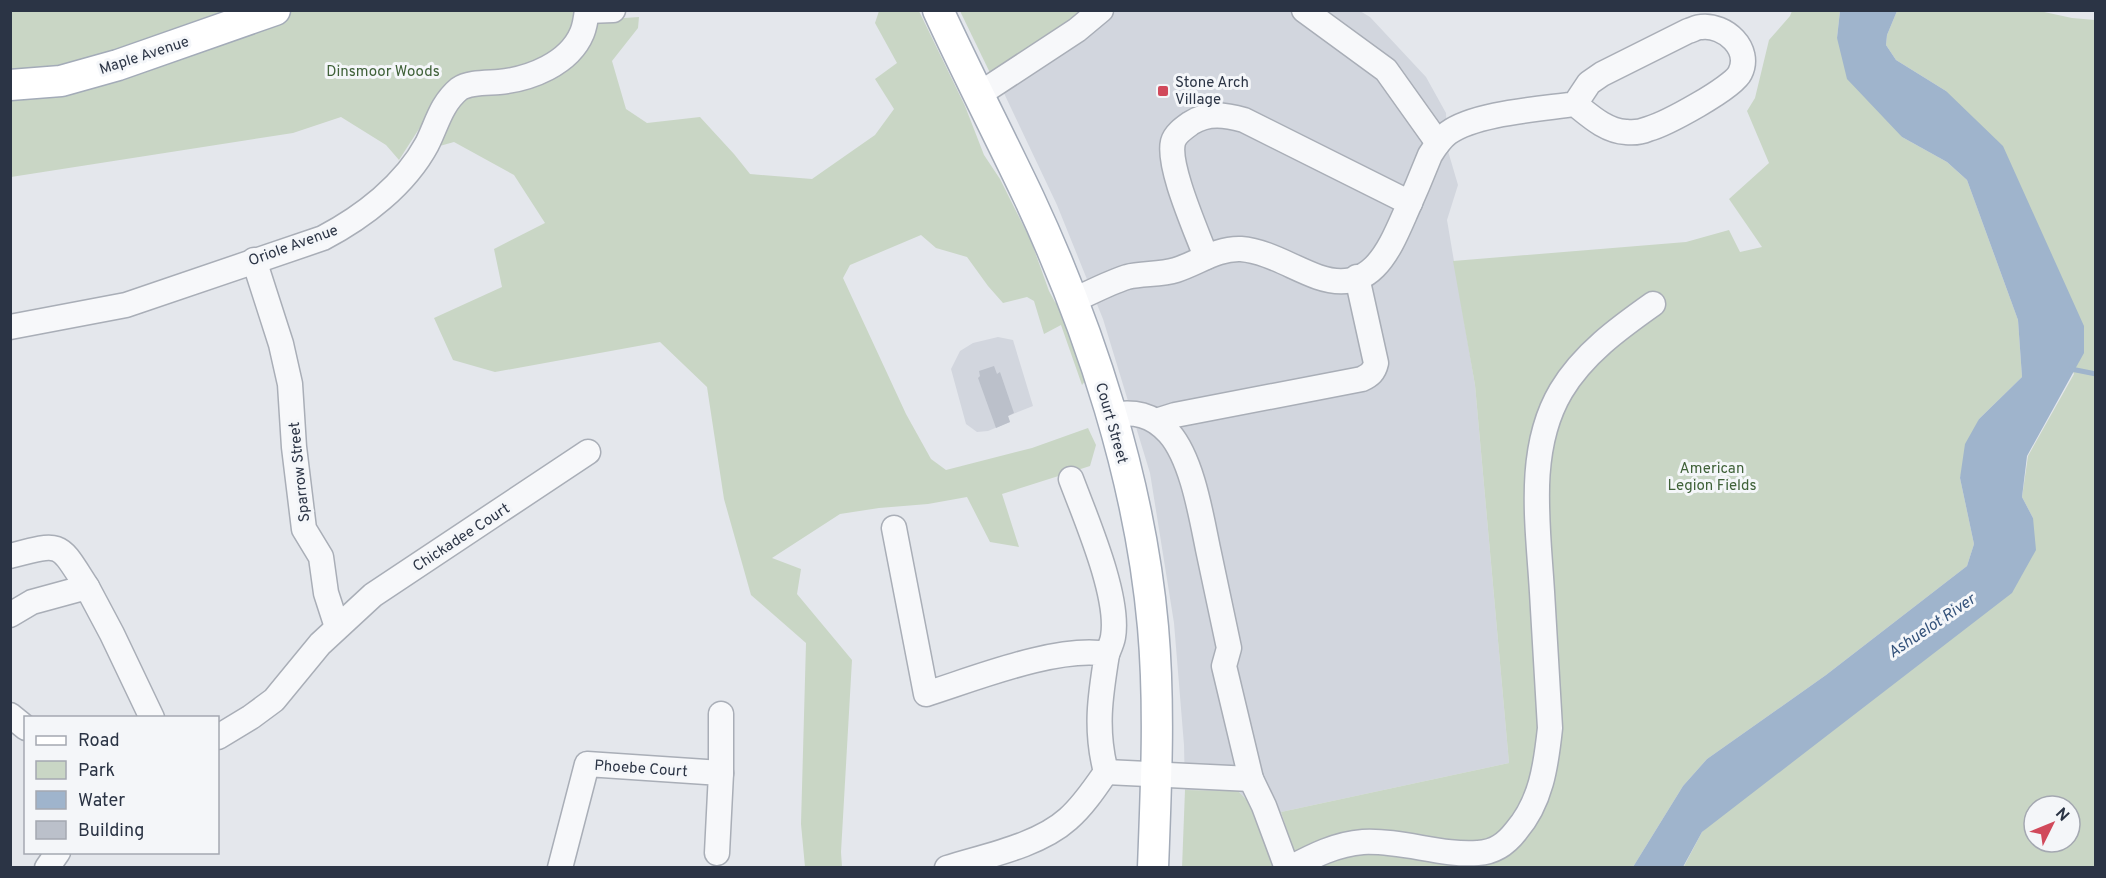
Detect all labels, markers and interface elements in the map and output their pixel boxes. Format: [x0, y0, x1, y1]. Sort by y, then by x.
street label: Maple Avenue [97, 33, 192, 80]
park label: Dinsmoor Woods [326, 63, 440, 82]
place label: Stone Arch Village [1175, 74, 1249, 110]
marker: Stone Arch Village [1156, 84, 1170, 98]
street label: Oriole Avenue [246, 221, 341, 271]
street label: Court Street [1090, 381, 1131, 466]
street label: Sparrow Street [286, 421, 315, 523]
park label: American Legion Fields [1668, 460, 1756, 496]
street label: Chickadee Court [410, 500, 514, 577]
water label: Ashuelot River [1885, 589, 1981, 663]
legend [24, 716, 219, 854]
text: Road [78, 730, 120, 753]
street label: Phoebe Court [594, 757, 688, 782]
text: Park [78, 760, 115, 783]
text: Water [78, 790, 125, 813]
north arrow [2022, 794, 2082, 854]
text: N [2050, 804, 2073, 826]
text: Building [78, 820, 144, 843]

